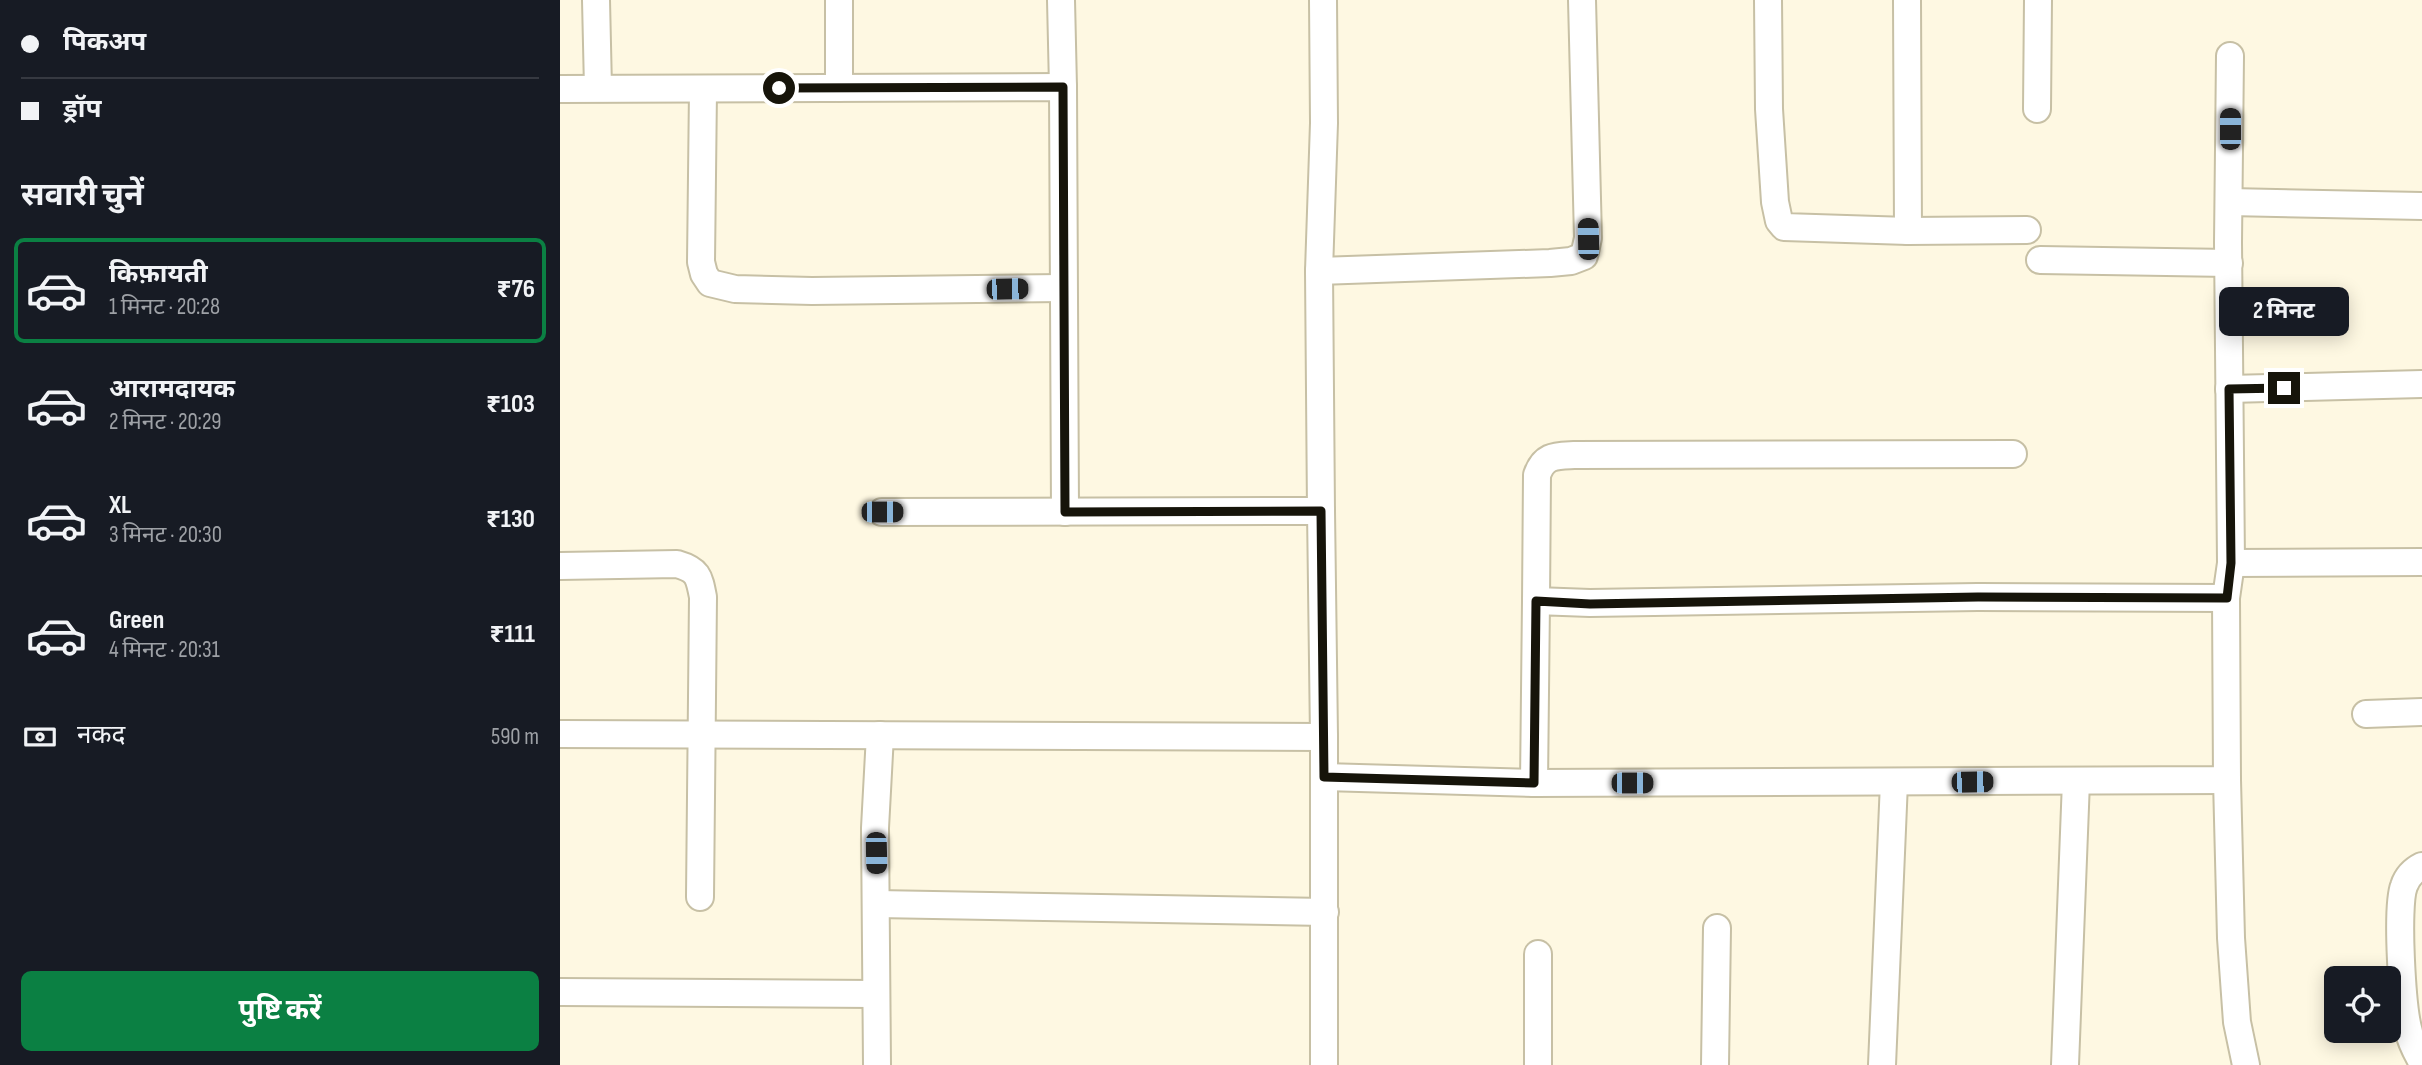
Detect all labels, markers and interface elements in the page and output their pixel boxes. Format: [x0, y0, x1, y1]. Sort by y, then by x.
text: पिकअप [63, 27, 146, 58]
route start [763, 72, 795, 104]
text: ड्रॉप [63, 94, 101, 125]
car [2220, 108, 2241, 150]
text: सवारी चुनें [21, 176, 144, 215]
car [1578, 218, 1599, 260]
icon: car [25, 259, 88, 322]
text: किफ़ायती [109, 259, 208, 290]
text: ₹76 [497, 274, 535, 305]
car [986, 278, 1029, 300]
callout: 2 मिनट [2219, 286, 2349, 336]
text: 1 मिनट · 20:28 [109, 293, 220, 321]
text: 2 मिनट [2253, 297, 2315, 325]
route end [2268, 372, 2300, 404]
icon: car [25, 374, 88, 437]
text: आरामदायक [109, 374, 235, 405]
text: ₹103 [486, 389, 535, 420]
text: 2 मिनट · 20:29 [109, 408, 222, 436]
icon: car [25, 489, 88, 552]
text: XL [109, 490, 131, 521]
car [862, 502, 904, 523]
text: ₹130 [486, 504, 535, 535]
text: 3 मिनट · 20:30 [109, 521, 222, 549]
icon: car [25, 604, 88, 667]
text: Green [109, 605, 164, 636]
text: ₹111 [490, 619, 535, 650]
text: 4 मिनट · 20:31 [109, 636, 220, 664]
icon: cash [21, 718, 59, 756]
text: नकद [77, 720, 125, 751]
text: 590 m [491, 723, 539, 751]
car [1951, 771, 1994, 793]
car [1612, 773, 1654, 794]
car [866, 832, 887, 874]
map controls [2324, 966, 2401, 1043]
button: locate [2324, 966, 2401, 1043]
button: पुष्टि करें [21, 971, 539, 1051]

